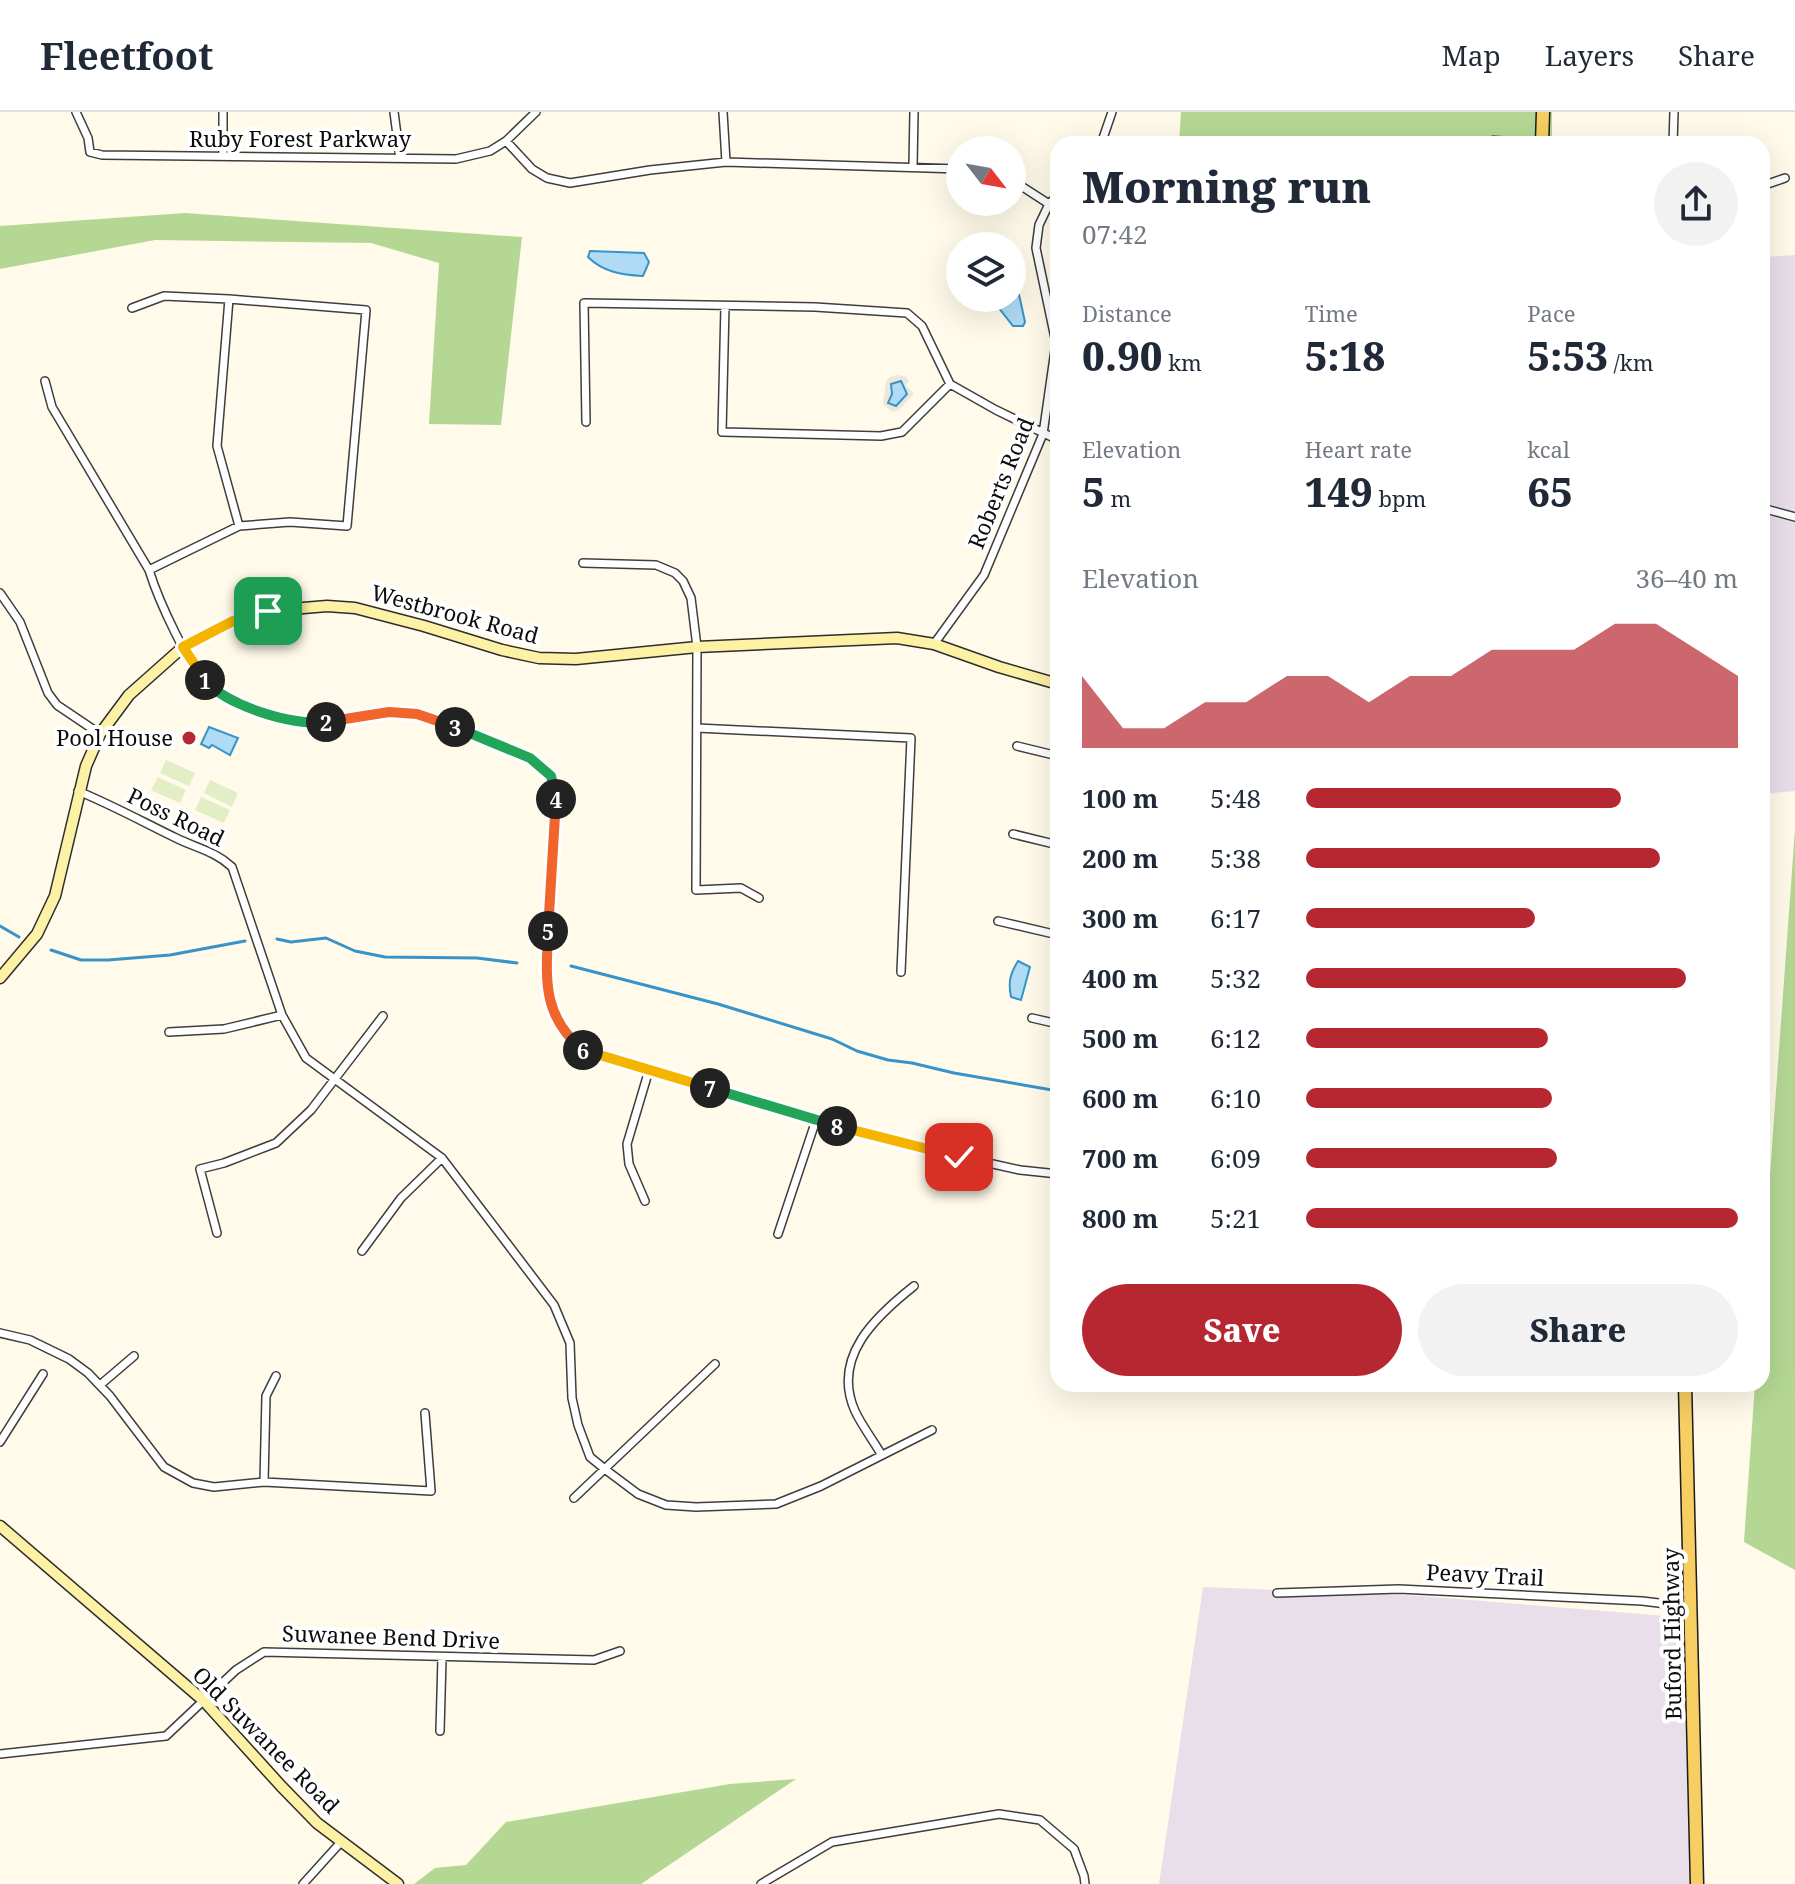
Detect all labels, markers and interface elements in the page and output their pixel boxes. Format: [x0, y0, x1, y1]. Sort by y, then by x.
text: Fleetfoot [40, 29, 213, 81]
text: Map [1442, 36, 1501, 74]
text: Layers [1545, 36, 1634, 74]
text: Share [1678, 36, 1755, 74]
street label: Ruby Forest Parkway [189, 123, 412, 153]
north arrow [946, 136, 1026, 216]
map controls [946, 136, 1026, 312]
text: Morning run [1082, 156, 1371, 216]
button: share [1654, 162, 1738, 246]
text: 07:42 [1082, 216, 1148, 252]
button: layers [946, 232, 1026, 312]
text: Distance [1082, 298, 1172, 328]
text: Time [1305, 298, 1358, 328]
text: Pace [1527, 298, 1576, 328]
text: 0.90 [1082, 328, 1163, 383]
text: 5:18 [1305, 328, 1385, 383]
text: 5:53 [1527, 328, 1608, 383]
text: km [1163, 347, 1202, 377]
text: /km [1608, 347, 1654, 377]
street label: Roberts Road [960, 412, 1040, 553]
text: Elevation [1082, 434, 1181, 464]
text: Heart rate [1305, 434, 1412, 464]
text: kcal [1527, 434, 1570, 464]
text: 5 [1082, 464, 1105, 519]
text: 149 [1305, 464, 1373, 519]
text: 65 [1527, 464, 1573, 519]
text: m [1105, 483, 1131, 513]
text: bpm [1373, 483, 1426, 513]
text: Elevation [1082, 560, 1199, 596]
text: 36–40 m [1636, 560, 1738, 596]
street label: Westbrook Road [368, 576, 543, 650]
pin [234, 577, 302, 645]
icon: arrive [246, 589, 290, 633]
pin: 1 [185, 660, 225, 700]
text: 1 [199, 665, 211, 695]
pin: 2 [306, 702, 346, 742]
text: 2 [320, 707, 332, 737]
pin: 3 [435, 707, 475, 747]
text: 3 [449, 712, 461, 742]
place label: Pool House [56, 722, 173, 752]
marker: Pool House [180, 729, 198, 747]
pin: 4 [536, 779, 576, 819]
street label: Poss Road [123, 780, 230, 853]
text: 100 m [1082, 780, 1158, 816]
text: 5:48 [1210, 780, 1261, 816]
text: 4 [550, 784, 562, 814]
text: 200 m [1082, 840, 1158, 876]
text: 5:38 [1210, 840, 1261, 876]
text: 300 m [1082, 900, 1158, 936]
text: 6:17 [1210, 900, 1261, 936]
pin: 5 [528, 911, 568, 951]
text: 5 [542, 916, 554, 946]
text: 400 m [1082, 960, 1158, 996]
text: 5:32 [1210, 960, 1261, 996]
text: 500 m [1082, 1020, 1158, 1056]
text: 6:12 [1210, 1020, 1261, 1056]
pin: 6 [563, 1030, 603, 1070]
text: 6 [577, 1035, 589, 1065]
pin: 7 [690, 1068, 730, 1108]
text: 7 [704, 1073, 716, 1103]
text: 600 m [1082, 1080, 1158, 1116]
text: 6:10 [1210, 1080, 1261, 1116]
pin: 8 [817, 1106, 857, 1146]
text: 8 [831, 1111, 843, 1141]
pin [925, 1123, 993, 1191]
icon: check [937, 1135, 981, 1179]
text: 700 m [1082, 1140, 1158, 1176]
text: 6:09 [1210, 1140, 1261, 1176]
text: 800 m [1082, 1200, 1158, 1236]
text: 5:21 [1210, 1200, 1261, 1236]
button: Save [1082, 1284, 1402, 1376]
button: Share [1418, 1284, 1738, 1376]
street label: Buford Highway [1654, 1547, 1688, 1720]
street label: Peavy Trail [1425, 1556, 1545, 1592]
street label: Suwanee Bend Drive [281, 1617, 501, 1655]
street label: Old Suwanee Road [187, 1659, 347, 1820]

